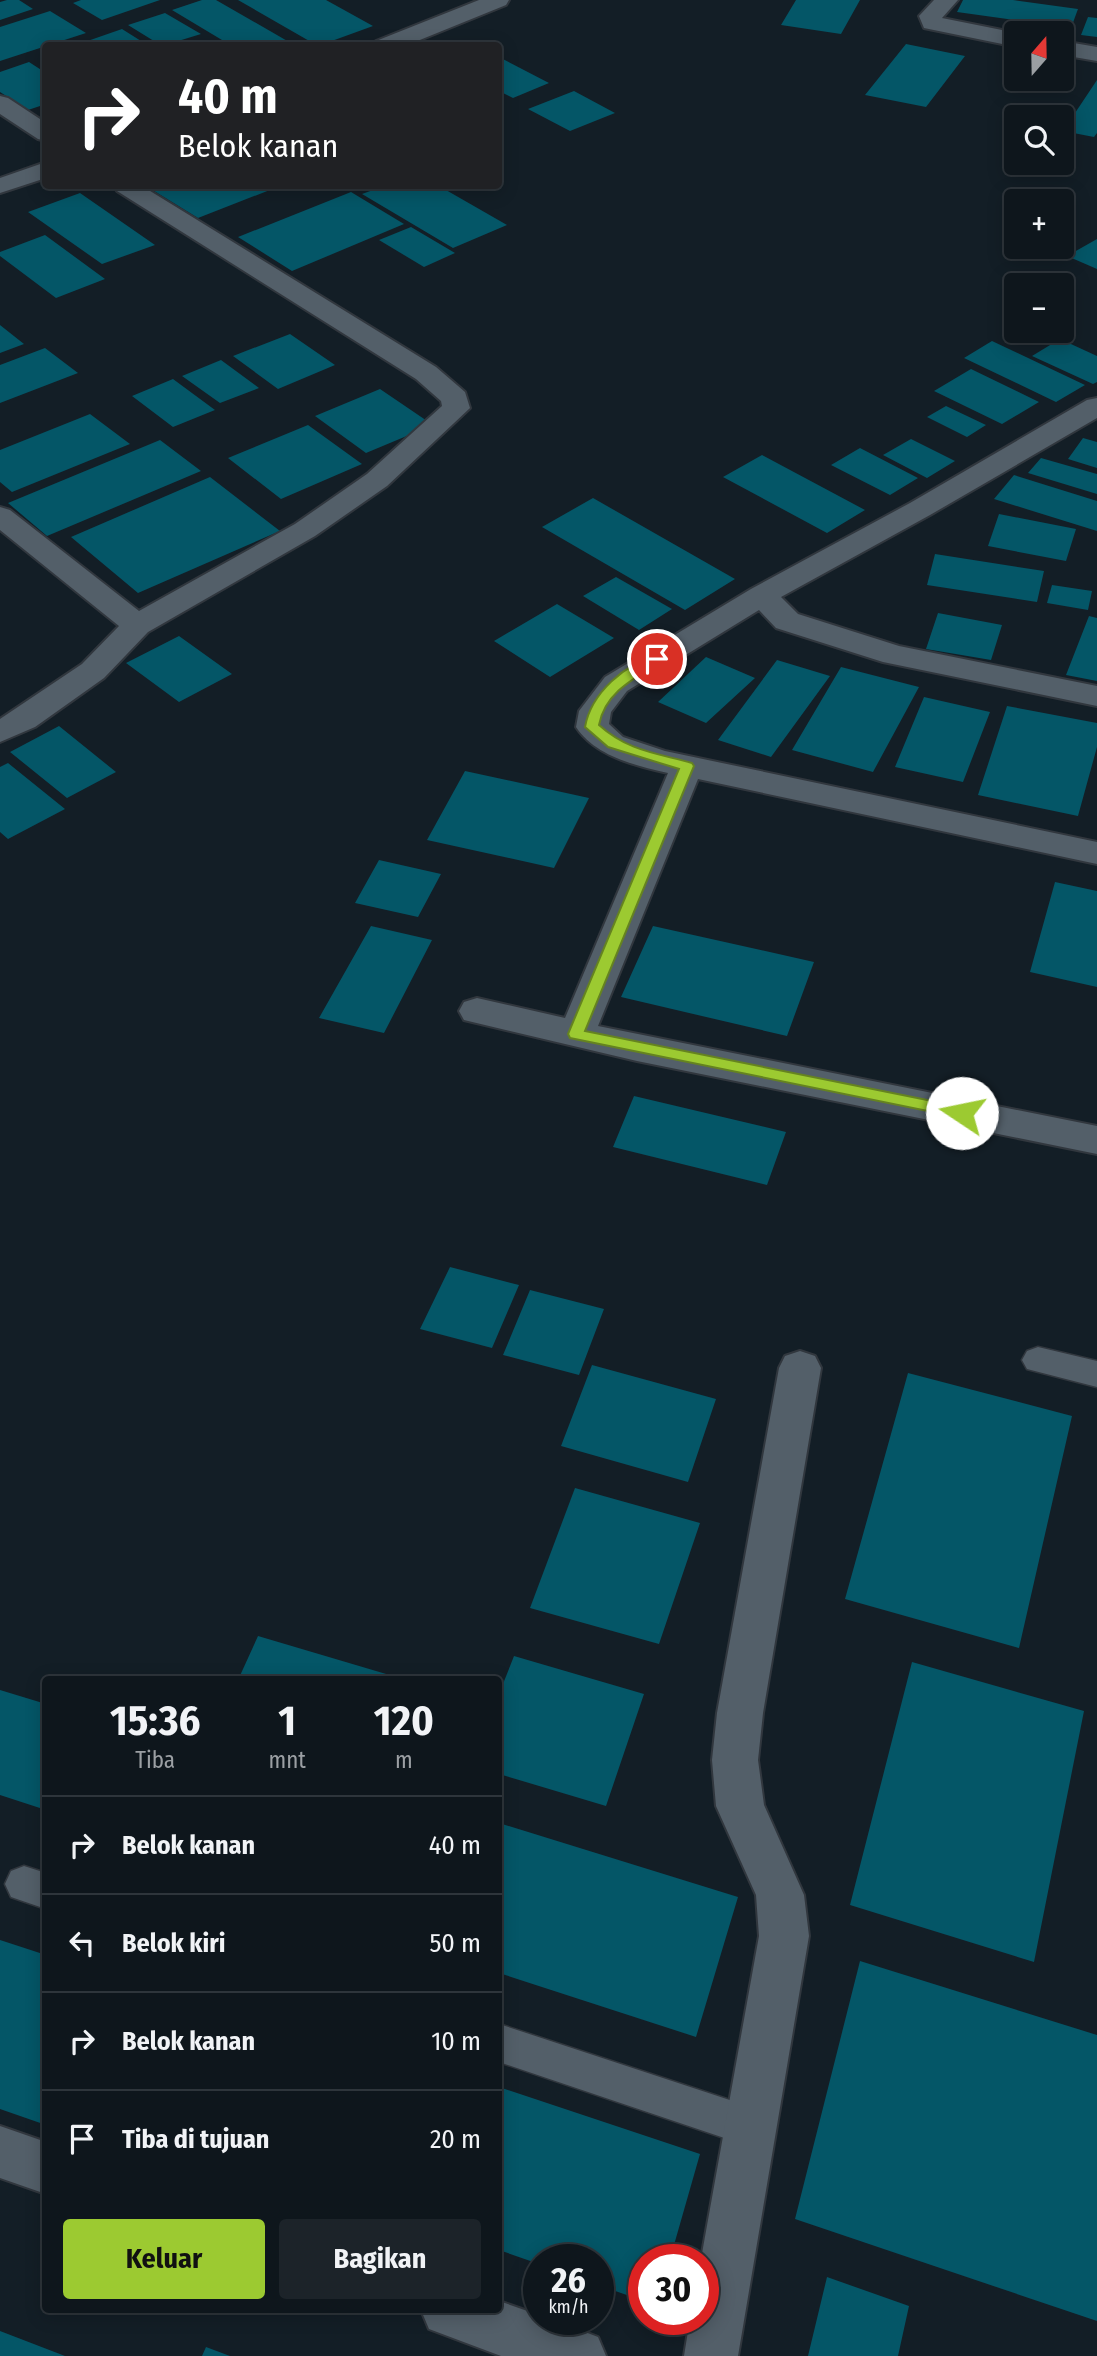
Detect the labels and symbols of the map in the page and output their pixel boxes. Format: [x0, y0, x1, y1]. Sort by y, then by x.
north arrow [1004, 21, 1074, 91]
pin [627, 629, 687, 689]
position arrow [925, 1076, 999, 1150]
speed limit sign: 30 [628, 2244, 719, 2335]

